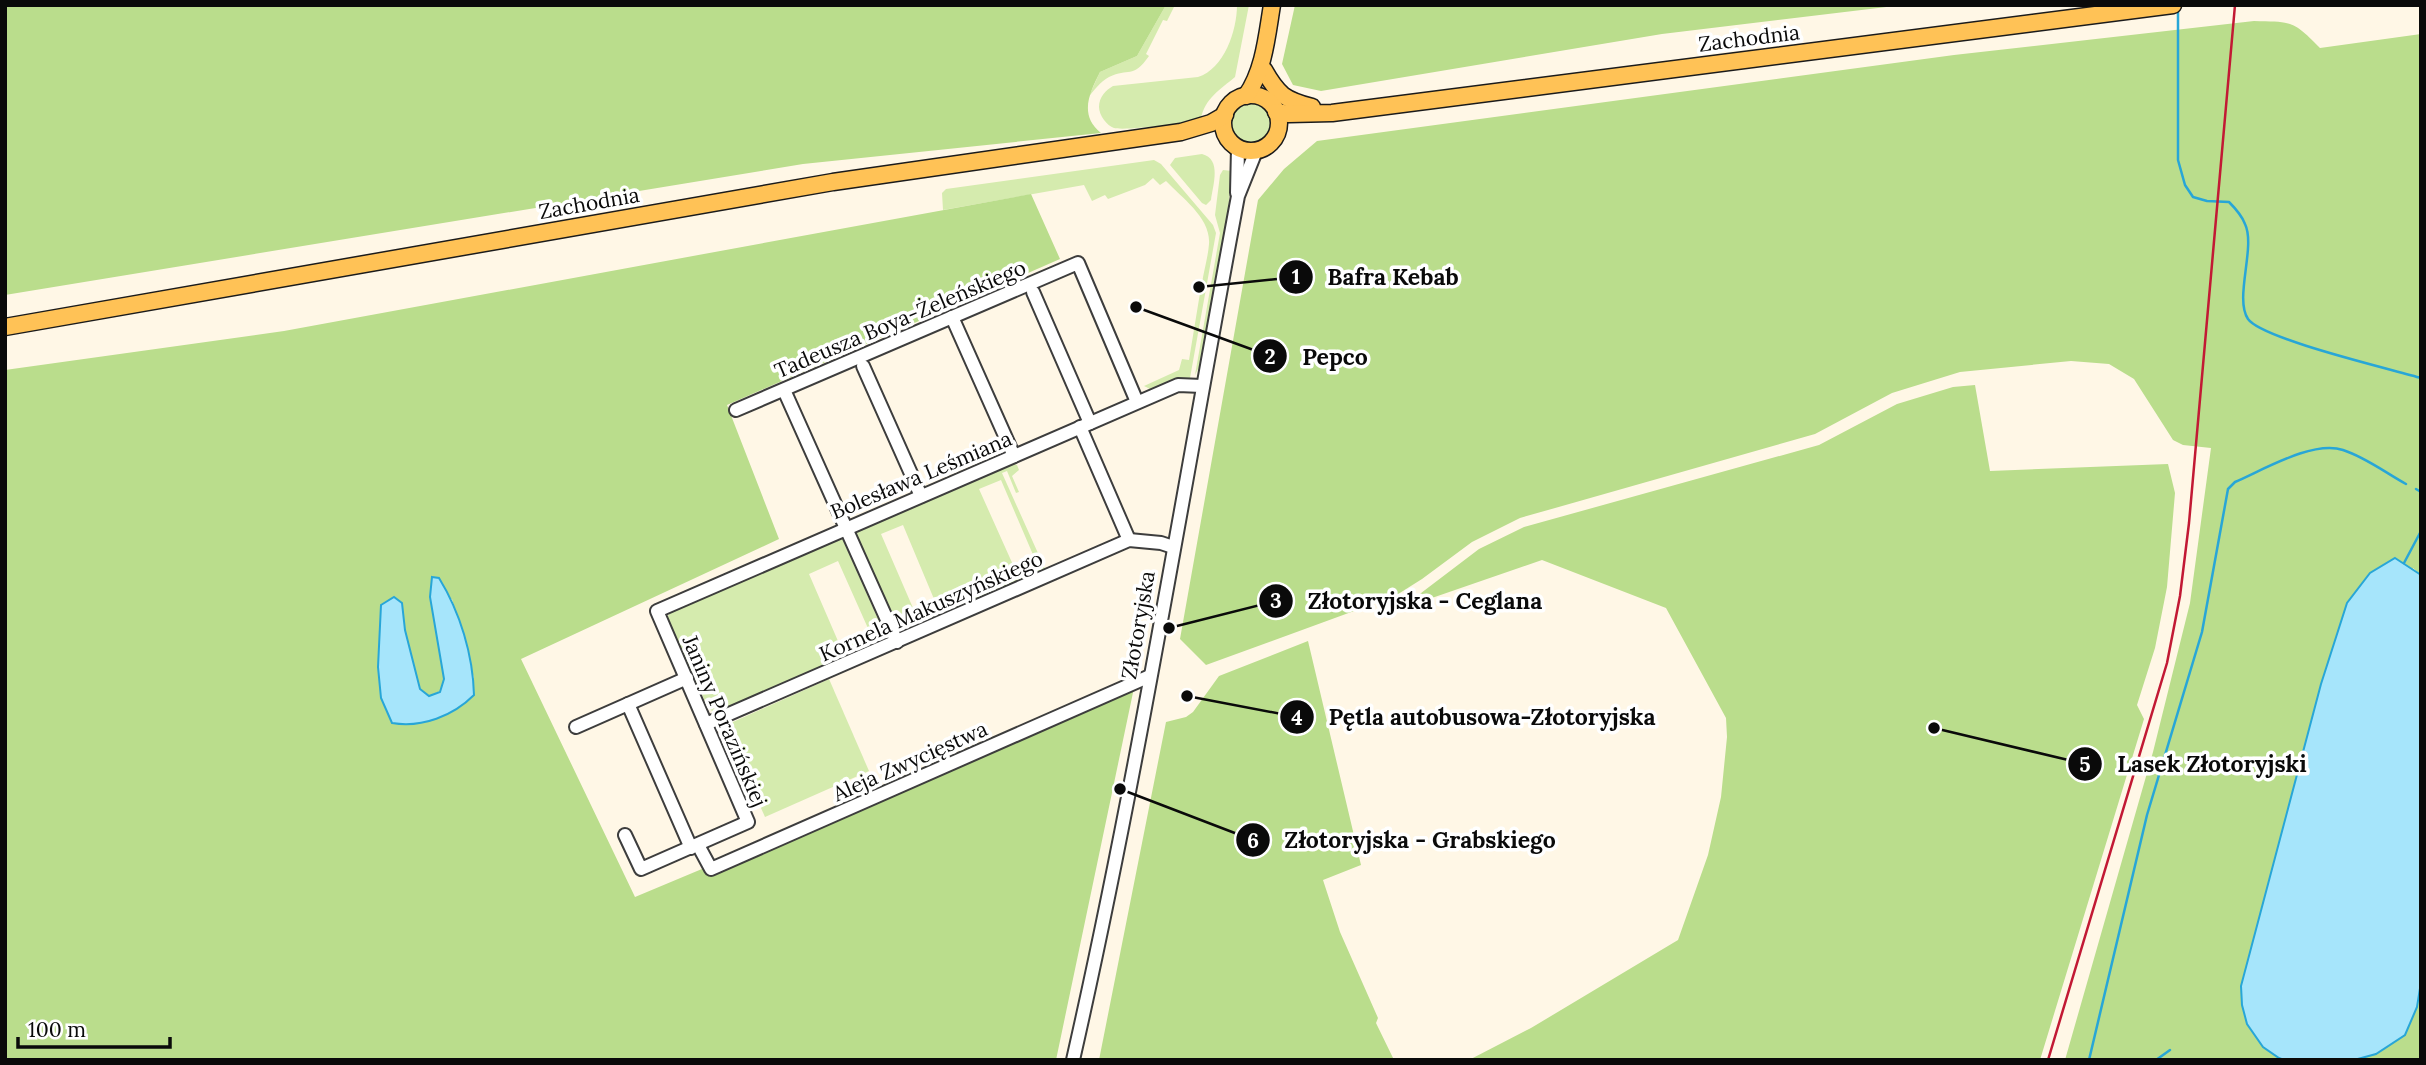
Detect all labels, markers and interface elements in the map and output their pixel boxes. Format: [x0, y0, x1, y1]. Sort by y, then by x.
street label: Zachodnia [1697, 18, 1801, 58]
street label: Zachodnia [537, 181, 642, 225]
street label: Tadeusza Boya-Żeleńskiego [770, 254, 1030, 384]
callout: Bafra Kebab [1279, 255, 1473, 299]
text: Bafra Kebab [1327, 262, 1459, 291]
text: 1 [1292, 263, 1300, 290]
callout: Pepco [1253, 334, 1381, 378]
text: Pepco [1302, 342, 1368, 371]
text: 2 [1264, 343, 1276, 370]
street label: Bolesława Leśmiana [826, 425, 1016, 525]
street label: Kornela Makuszyńskiego [815, 544, 1047, 668]
street label: Złotoryjska [1115, 568, 1161, 681]
callout: Złotoryjska - Ceglana [1258, 579, 1556, 623]
text: Złotoryjska - Ceglana [1308, 586, 1542, 615]
text: 3 [1270, 587, 1282, 614]
street label: Janiny Porazińskiej [676, 630, 773, 811]
callout: Pętla autobusowa-Złotoryjska [1279, 695, 1669, 739]
text: Pętla autobusowa-Złotoryjska [1329, 702, 1655, 731]
text: 4 [1291, 704, 1303, 731]
street label: Aleja Zwycięstwa [828, 715, 992, 808]
callout: Lasek Złotoryjski [2068, 742, 2320, 786]
text: Lasek Złotoryjski [2117, 749, 2307, 778]
text: 5 [2079, 751, 2091, 778]
callout: Złotoryjska - Grabskiego [1235, 818, 1570, 862]
text: Złotoryjska - Grabskiego [1284, 825, 1556, 854]
text: 6 [1247, 827, 1259, 854]
scale bar [18, 1006, 170, 1050]
text: 100 m [28, 1016, 86, 1043]

